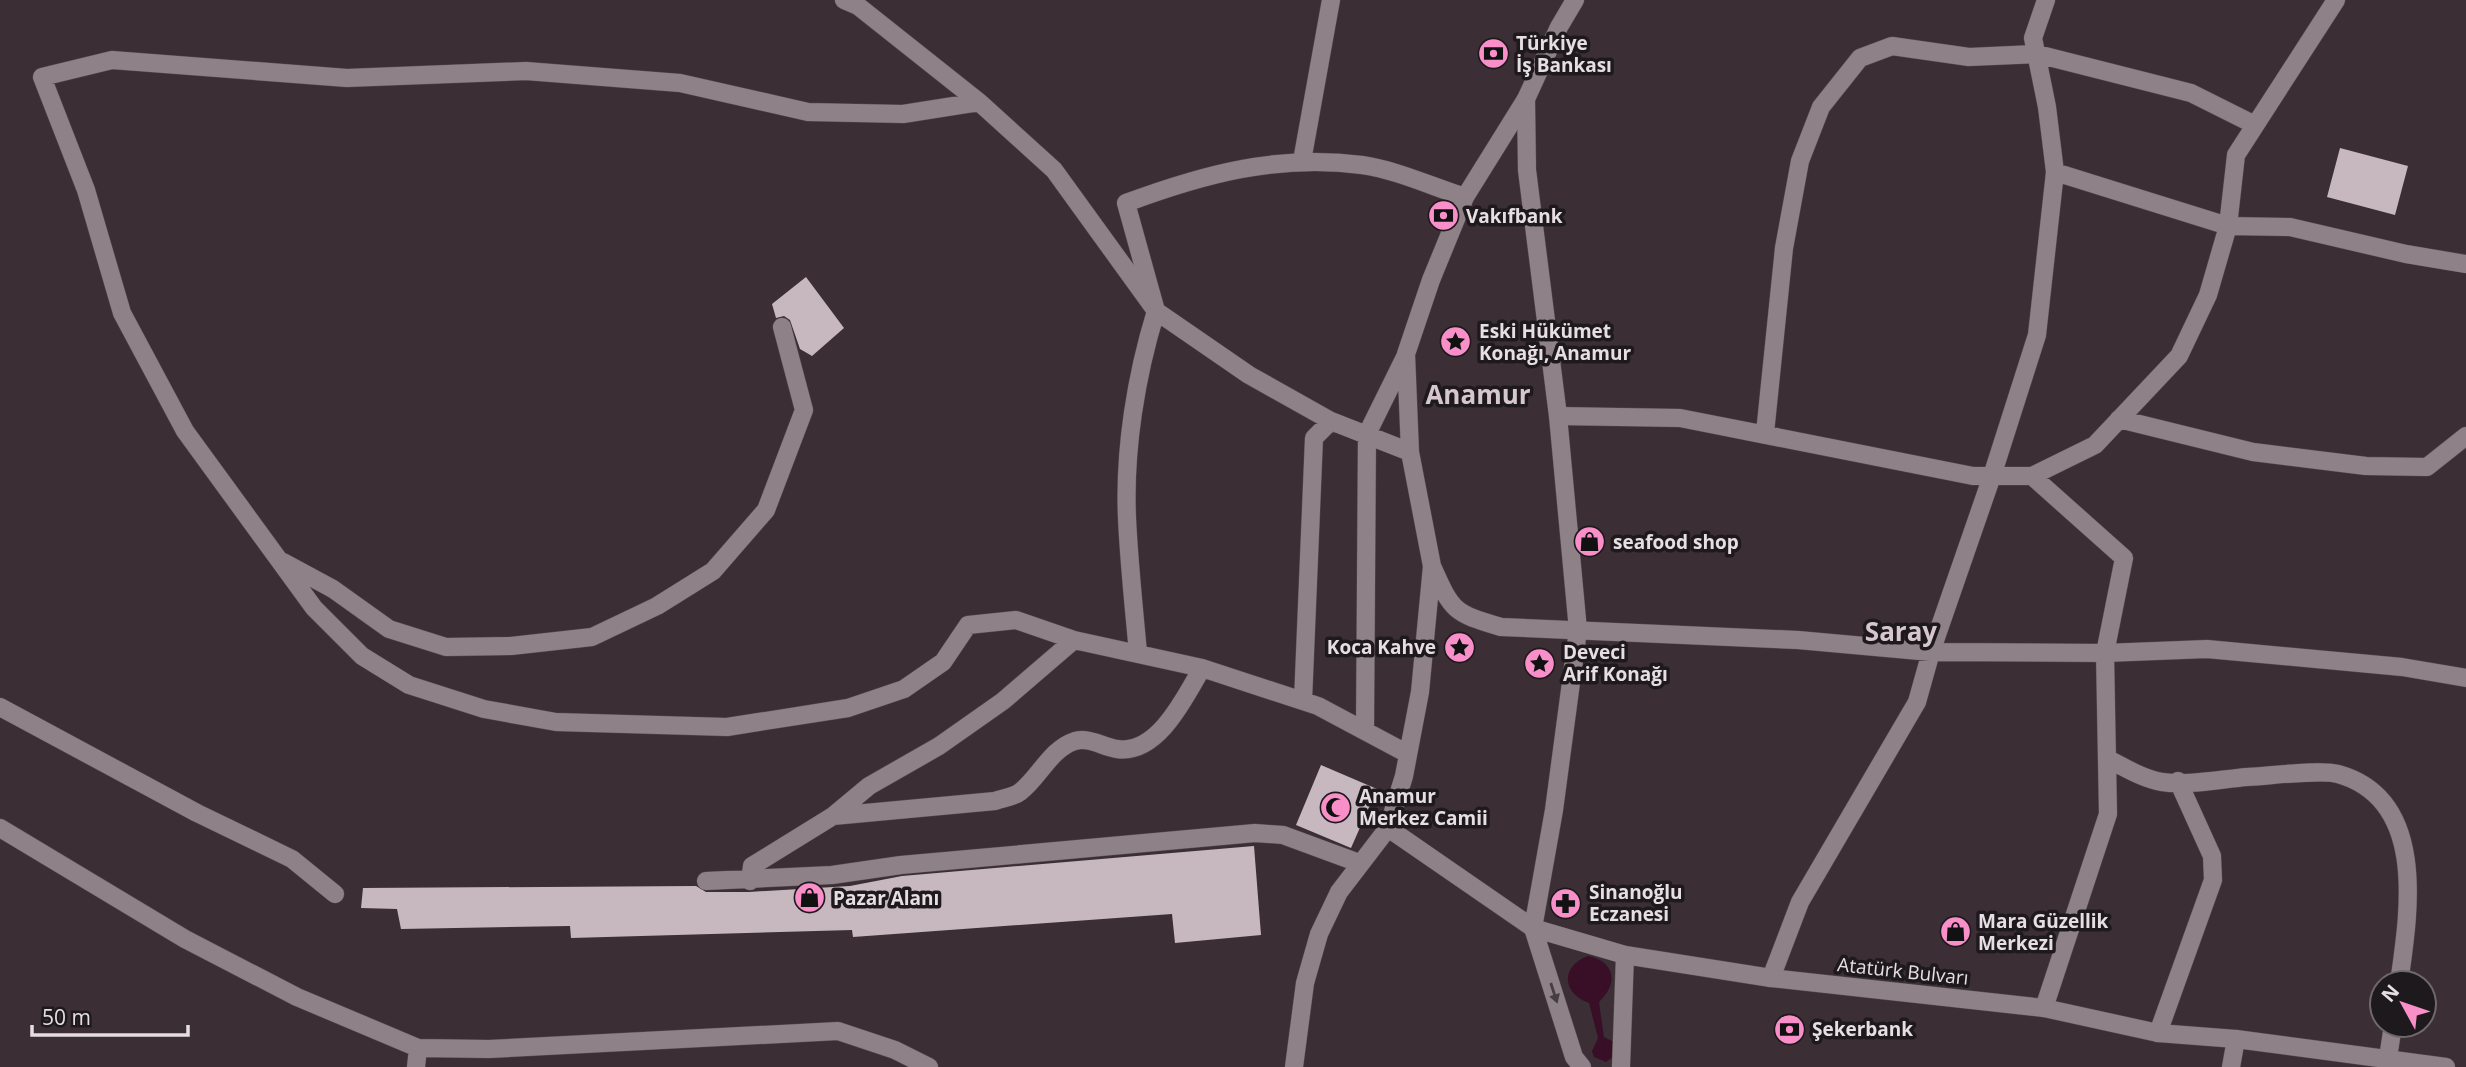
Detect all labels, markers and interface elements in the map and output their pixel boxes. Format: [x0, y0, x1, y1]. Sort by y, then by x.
place label: Türkiye İş Bankası [1516, 30, 1612, 78]
bank icon: Türkiye İş Bankası [1476, 37, 1510, 71]
bank icon: Vakıfbank [1426, 199, 1460, 233]
place label: Vakıfbank [1466, 203, 1563, 229]
place label: Eski Hükümet Konağı, Anamur [1479, 318, 1631, 366]
place icon: Eski Hükümet Konağı, Anamur [1439, 325, 1473, 359]
district label: Anamur [1425, 376, 1531, 412]
shop icon: seafood shop [1573, 525, 1607, 559]
place label: seafood shop [1613, 529, 1739, 555]
district label: Saray [1865, 613, 1937, 649]
place icon: Koca Kahve [1442, 630, 1476, 664]
place label: Koca Kahve [1327, 634, 1436, 660]
place label: Deveci Arif Konağı [1563, 639, 1668, 687]
place icon: Deveci Arif Konağı [1523, 646, 1557, 680]
place label: Anamur Merkez Camii [1359, 783, 1488, 831]
mosque icon: Anamur Merkez Camii [1319, 790, 1353, 824]
place label: Sinanoğlu Eczanesi [1589, 879, 1683, 927]
shop icon: Pazar Alanı [793, 881, 827, 915]
place label: Pazar Alanı [833, 885, 939, 911]
pharmacy icon: Sinanoğlu Eczanesi [1549, 886, 1583, 920]
place label: Mara Güzellik Merkezi [1978, 908, 2109, 956]
shop icon: Mara Güzellik Merkezi [1938, 915, 1972, 949]
street label: Atatürk Bulvarı [1836, 951, 1970, 991]
north arrow [2368, 969, 2438, 1039]
text: N [2375, 979, 2405, 1007]
one-way arrow [1549, 982, 1560, 1003]
scale bar [32, 993, 187, 1038]
text: 50 m [42, 1003, 91, 1031]
bank icon: Şekerbank [1772, 1012, 1806, 1046]
place label: Şekerbank [1812, 1016, 1913, 1042]

